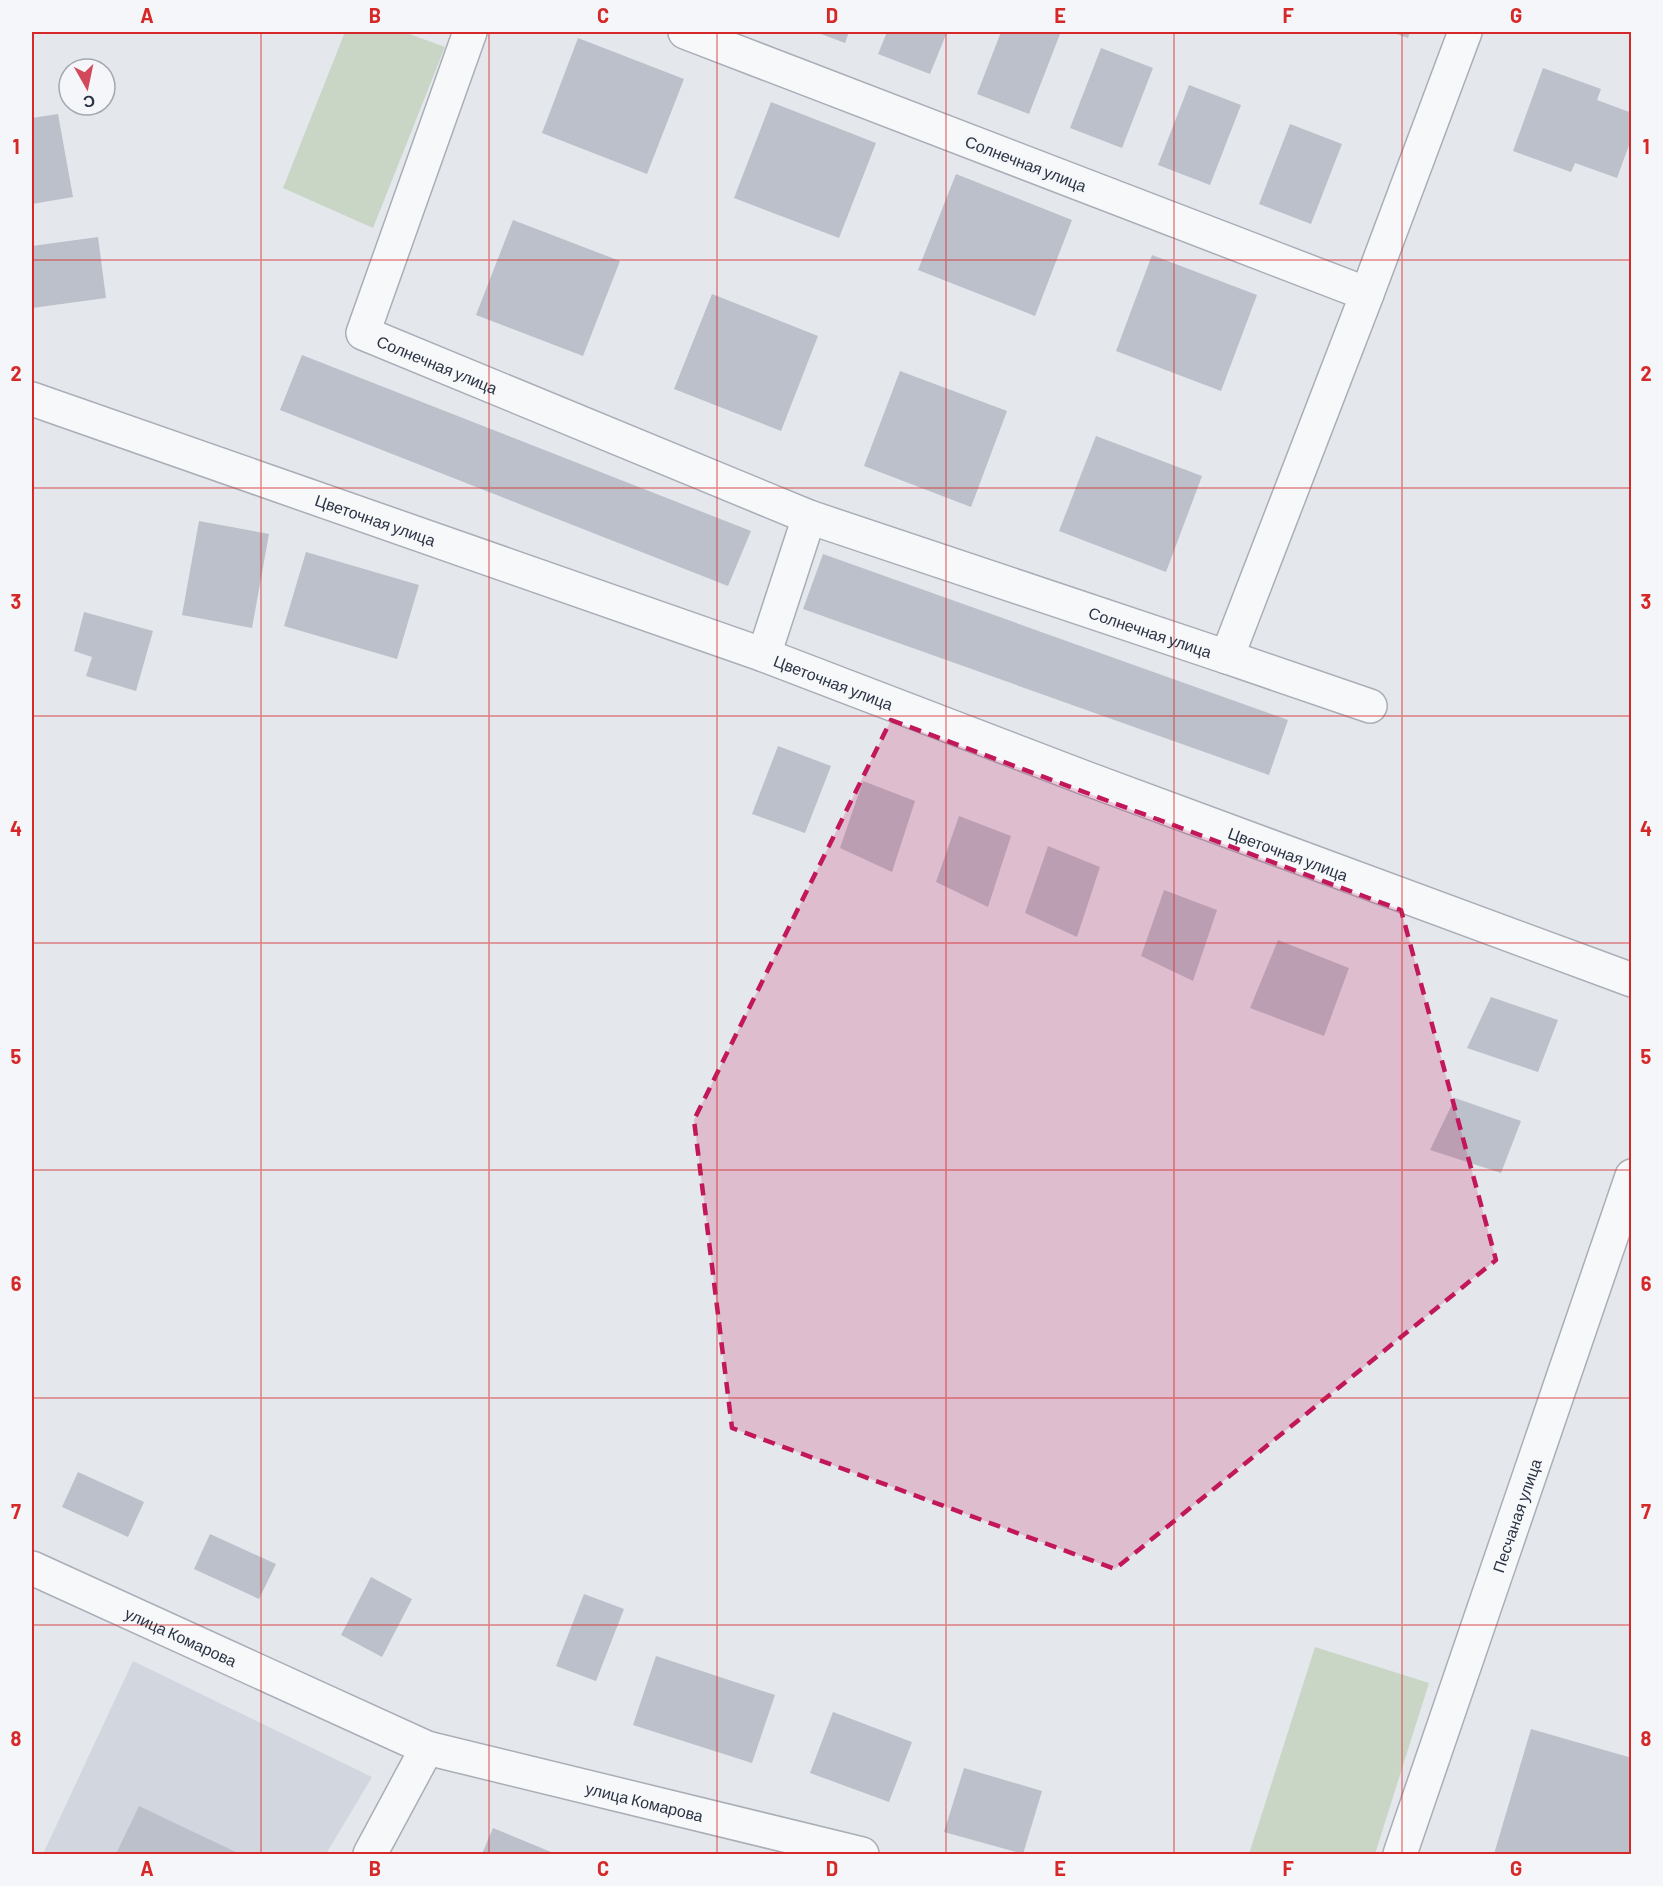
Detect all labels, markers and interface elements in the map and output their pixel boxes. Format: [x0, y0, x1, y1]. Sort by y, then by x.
text: A [140, 3, 154, 27]
text: B [369, 3, 381, 27]
text: C [597, 3, 609, 27]
text: D [826, 3, 838, 27]
text: E [1054, 3, 1066, 27]
text: F [1282, 3, 1294, 27]
text: G [1510, 3, 1522, 27]
north arrow [57, 57, 117, 117]
text: С [82, 92, 97, 113]
street label: Солнечная улица [963, 131, 1090, 195]
text: 1 [12, 134, 20, 158]
text: 1 [1642, 134, 1650, 158]
street label: Солнечная улица [374, 330, 501, 397]
text: 2 [10, 361, 22, 385]
text: 2 [1640, 361, 1652, 385]
street label: Цветочная улица [313, 489, 438, 549]
text: 3 [11, 589, 21, 613]
text: 3 [1641, 589, 1651, 613]
street label: Солнечная улица [1086, 602, 1215, 661]
street label: Цветочная улица [771, 650, 896, 713]
text: 4 [10, 816, 22, 840]
text: 4 [1640, 816, 1652, 840]
street label: Цветочная улица [1226, 822, 1351, 884]
text: 5 [11, 1044, 22, 1068]
text: 5 [1641, 1044, 1652, 1068]
text: 6 [11, 1271, 22, 1295]
text: 6 [1641, 1271, 1652, 1295]
street label: Песчаная улица [1488, 1456, 1544, 1575]
text: 7 [11, 1499, 21, 1523]
text: 7 [1641, 1499, 1651, 1523]
street label: улица Комарова [123, 1602, 240, 1670]
text: 8 [11, 1726, 22, 1750]
text: 8 [1641, 1726, 1652, 1750]
street label: улица Комарова [584, 1778, 705, 1825]
text: A [140, 1856, 154, 1880]
text: B [369, 1856, 381, 1880]
text: C [597, 1856, 609, 1880]
text: D [826, 1856, 838, 1880]
text: E [1054, 1856, 1066, 1880]
text: F [1282, 1856, 1294, 1880]
text: G [1510, 1856, 1522, 1880]

